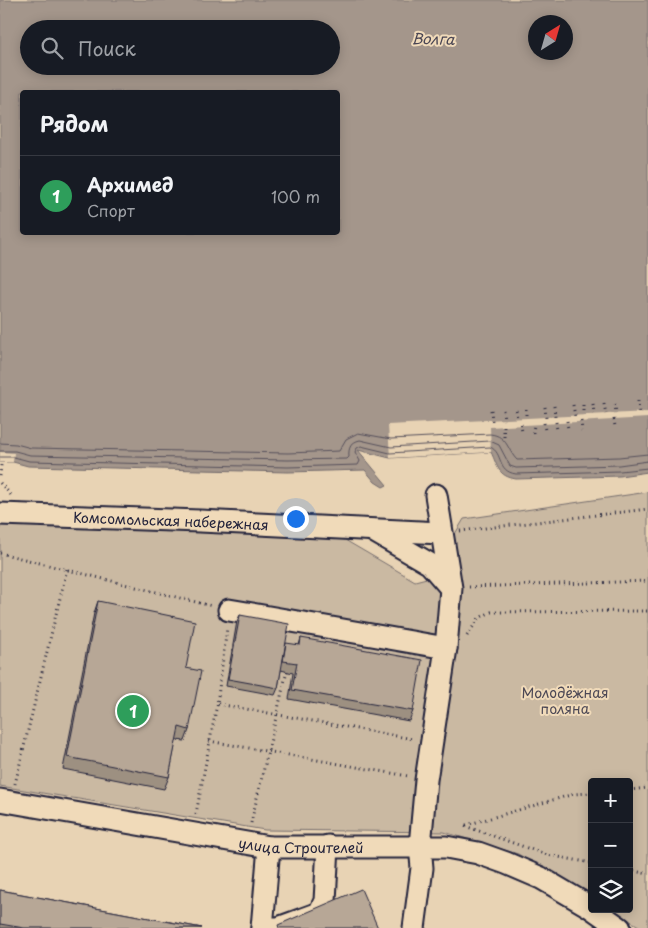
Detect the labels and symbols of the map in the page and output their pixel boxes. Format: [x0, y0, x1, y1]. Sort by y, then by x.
north arrow [528, 15, 573, 60]
water label: Волга [411, 26, 455, 50]
street label: Комсомольская набережная [73, 506, 269, 535]
your location [283, 506, 309, 532]
park label: Молодёжная поляна [521, 682, 609, 719]
pin: 1 [117, 692, 149, 730]
street label: улица Строителей [237, 831, 364, 858]

